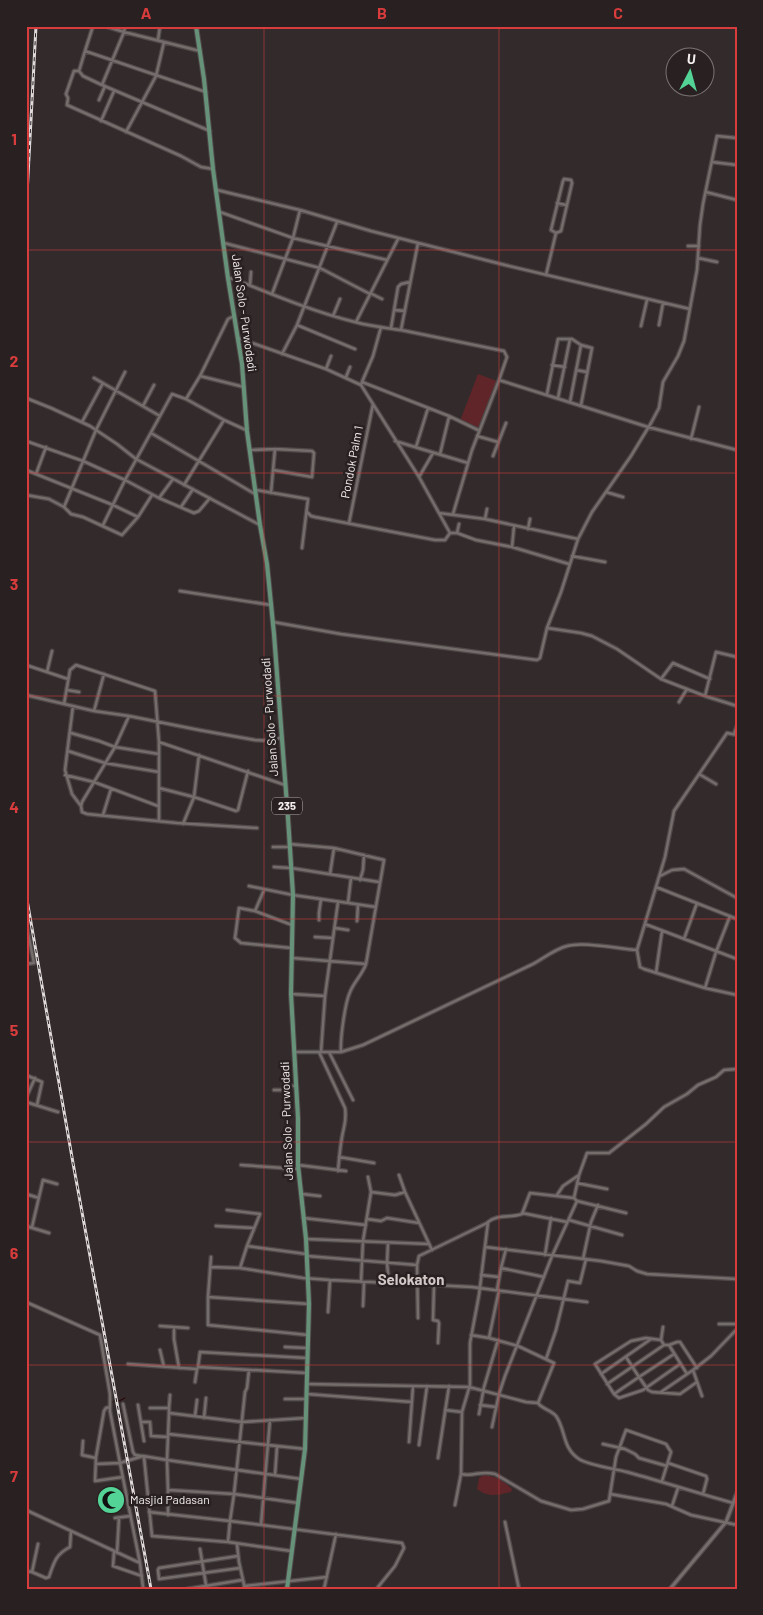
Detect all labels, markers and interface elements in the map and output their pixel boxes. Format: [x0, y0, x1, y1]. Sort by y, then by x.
text: A [141, 3, 152, 22]
text: B [377, 3, 387, 22]
text: C [613, 3, 623, 22]
north arrow [666, 48, 716, 98]
text: U [686, 50, 697, 68]
text: 1 [11, 129, 17, 148]
street label: Jalan Solo - Purwodadi [230, 253, 260, 373]
text: 2 [10, 351, 19, 370]
street label: Pondok Palm 1 [337, 424, 365, 499]
text: 3 [10, 574, 18, 593]
street label: Jalan Solo - Purwodadi [258, 657, 280, 777]
text: 4 [9, 797, 19, 816]
road number: 235 [272, 798, 302, 814]
text: 5 [10, 1020, 19, 1039]
street label: Jalan Solo - Purwodadi [277, 1061, 295, 1181]
text: 6 [10, 1243, 19, 1262]
district label: Selokaton [378, 1270, 444, 1288]
text: 7 [10, 1466, 18, 1485]
mosque icon: Masjid Padasan [96, 1485, 126, 1515]
place label: Masjid Padasan [130, 1492, 210, 1506]

